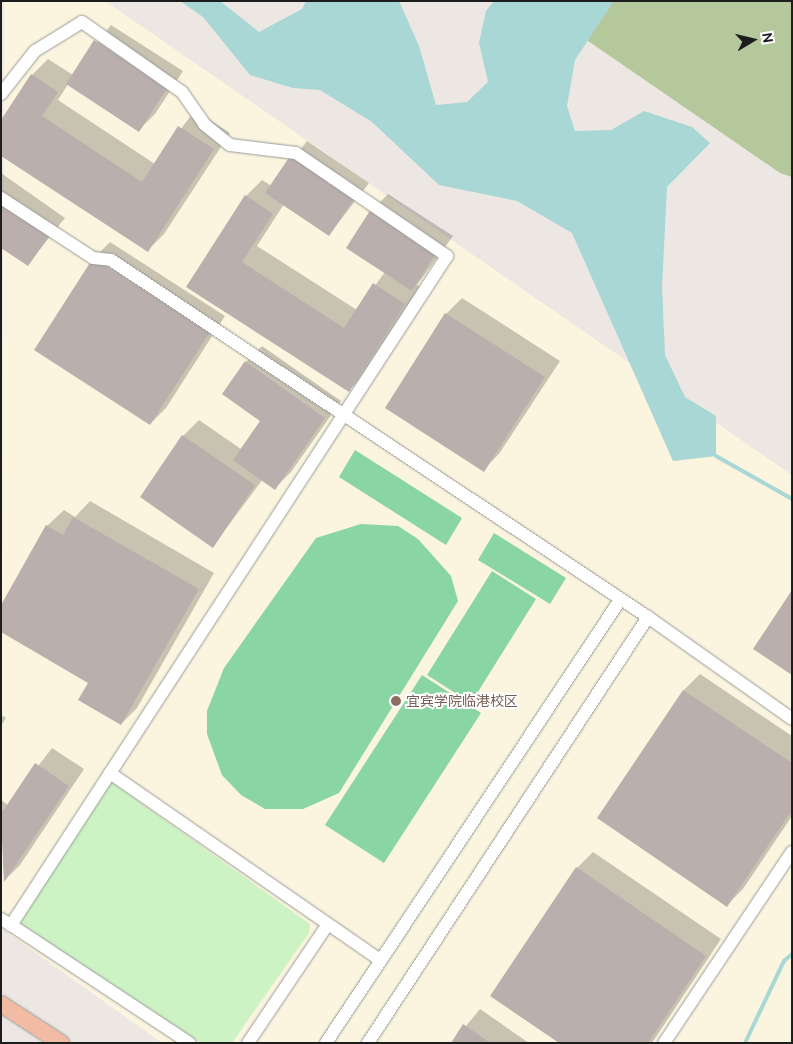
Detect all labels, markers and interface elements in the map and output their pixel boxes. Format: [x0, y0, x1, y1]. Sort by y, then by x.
north arrow [728, 15, 778, 65]
text: N [759, 31, 777, 44]
place label: 宜宾学院临港校区 [406, 693, 518, 709]
marker: 宜宾学院临港校区 [390, 695, 402, 707]

